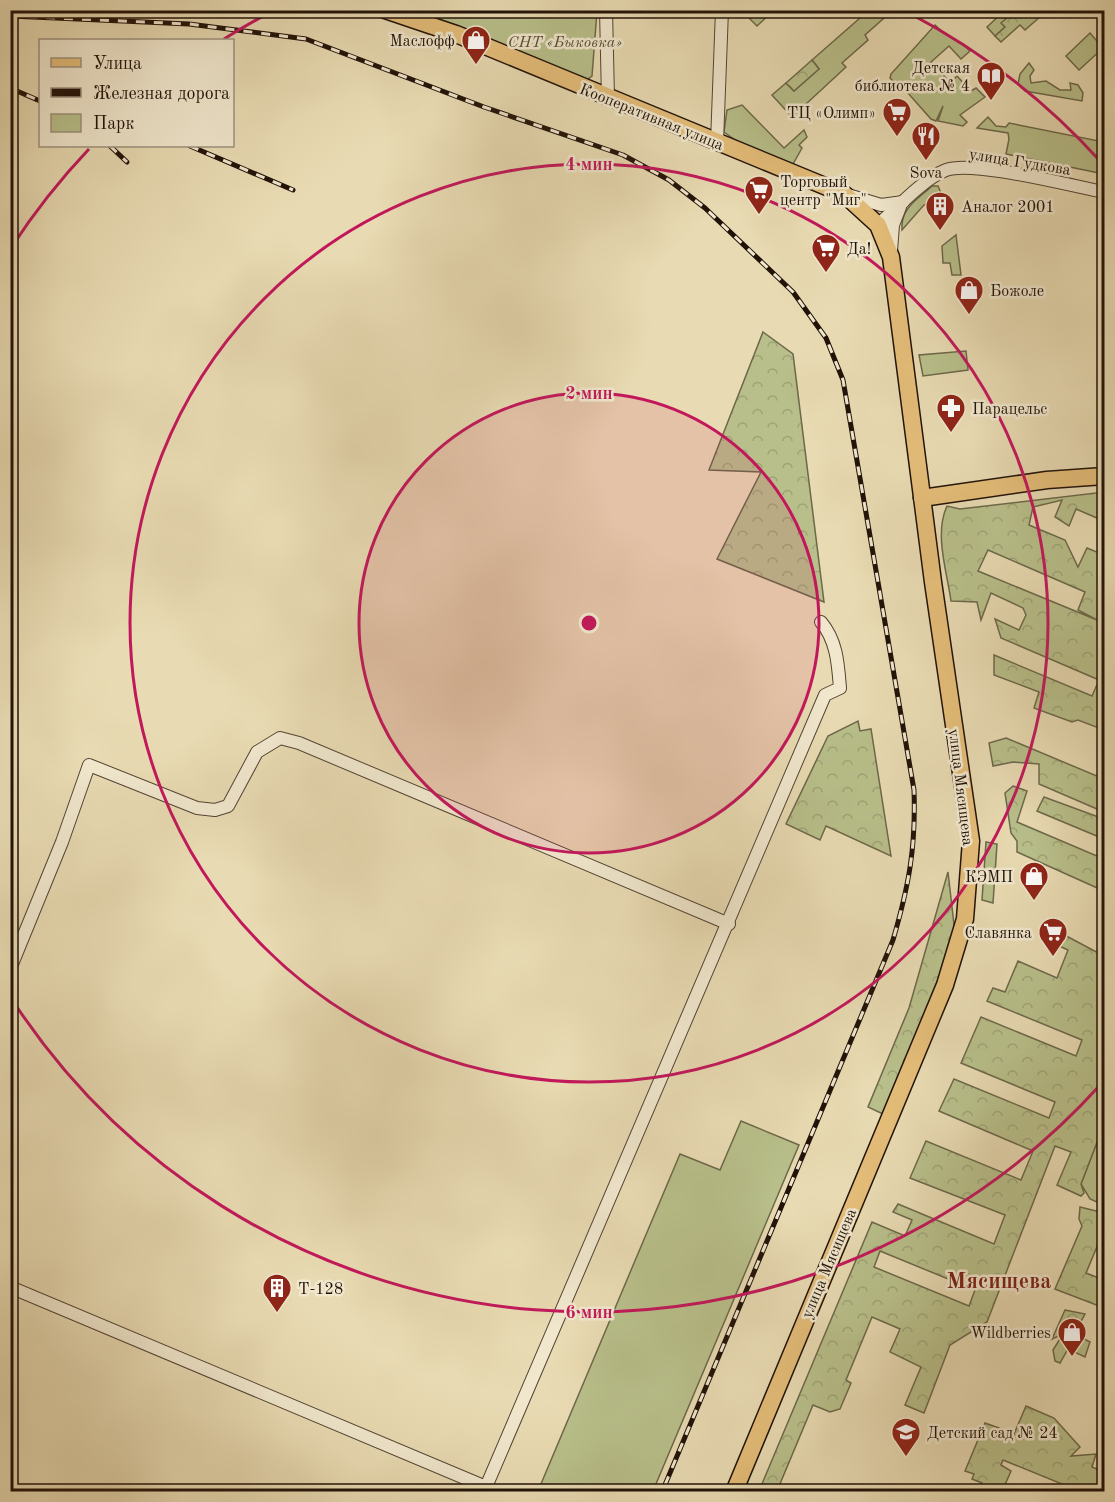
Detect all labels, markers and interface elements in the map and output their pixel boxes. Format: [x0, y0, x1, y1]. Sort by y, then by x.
shop icon: Маслофф [460, 24, 492, 66]
place label: Маслофф [389, 34, 455, 50]
park label: СНТ «Быковка» [508, 35, 622, 51]
legend [39, 39, 234, 147]
text: Улица [93, 55, 142, 73]
library icon: Детская библиотека № 4 [975, 60, 1007, 102]
place label: Детская библиотека № 4 [855, 61, 970, 95]
street label: Кооперативная улица [577, 82, 726, 154]
text: Железная дорога [93, 85, 230, 103]
supermarket icon: ТЦ «Олимп» [881, 96, 913, 138]
place label: ТЦ «Олимп» [787, 106, 876, 122]
text: Парк [93, 115, 134, 133]
restaurant icon: Sova [910, 120, 942, 162]
street label: улица Гудкова [968, 147, 1072, 179]
text: 4 мин [565, 156, 613, 174]
place label: Sova [909, 166, 943, 182]
supermarket icon: Торговый центр "Миг" [743, 174, 775, 216]
place label: Торговый центр "Миг" [780, 175, 867, 209]
building icon: Аналог 2001 [924, 190, 956, 232]
place label: Аналог 2001 [961, 200, 1054, 216]
supermarket icon: Да! [810, 232, 842, 274]
place label: Да! [847, 242, 871, 258]
shop icon: Божоле [953, 274, 985, 316]
place label: Божоле [990, 284, 1044, 300]
text: 2 мин [565, 385, 613, 403]
pharmacy icon: Парацельс [935, 392, 967, 434]
place label: Парацельс [972, 402, 1047, 418]
centre of rings [579, 613, 599, 633]
street label: улица Мясищева [945, 728, 975, 847]
shop icon: КЭМП [1018, 860, 1050, 902]
place label: КЭМП [965, 870, 1013, 886]
supermarket icon: Славянка [1037, 916, 1069, 958]
place label: Славянка [965, 926, 1032, 942]
street label: улица Мясищева [799, 1206, 860, 1321]
district label: Мясищева [947, 1271, 1051, 1293]
building icon: Т-128 [261, 1272, 293, 1314]
place label: Т-128 [298, 1282, 343, 1298]
text: 6 мин [565, 1304, 613, 1322]
shop icon: Wildberries [1056, 1316, 1088, 1358]
place label: Wildberries [970, 1326, 1051, 1342]
school or university icon: Детский сад № 24 [890, 1416, 922, 1458]
place label: Детский сад № 24 [927, 1426, 1058, 1442]

